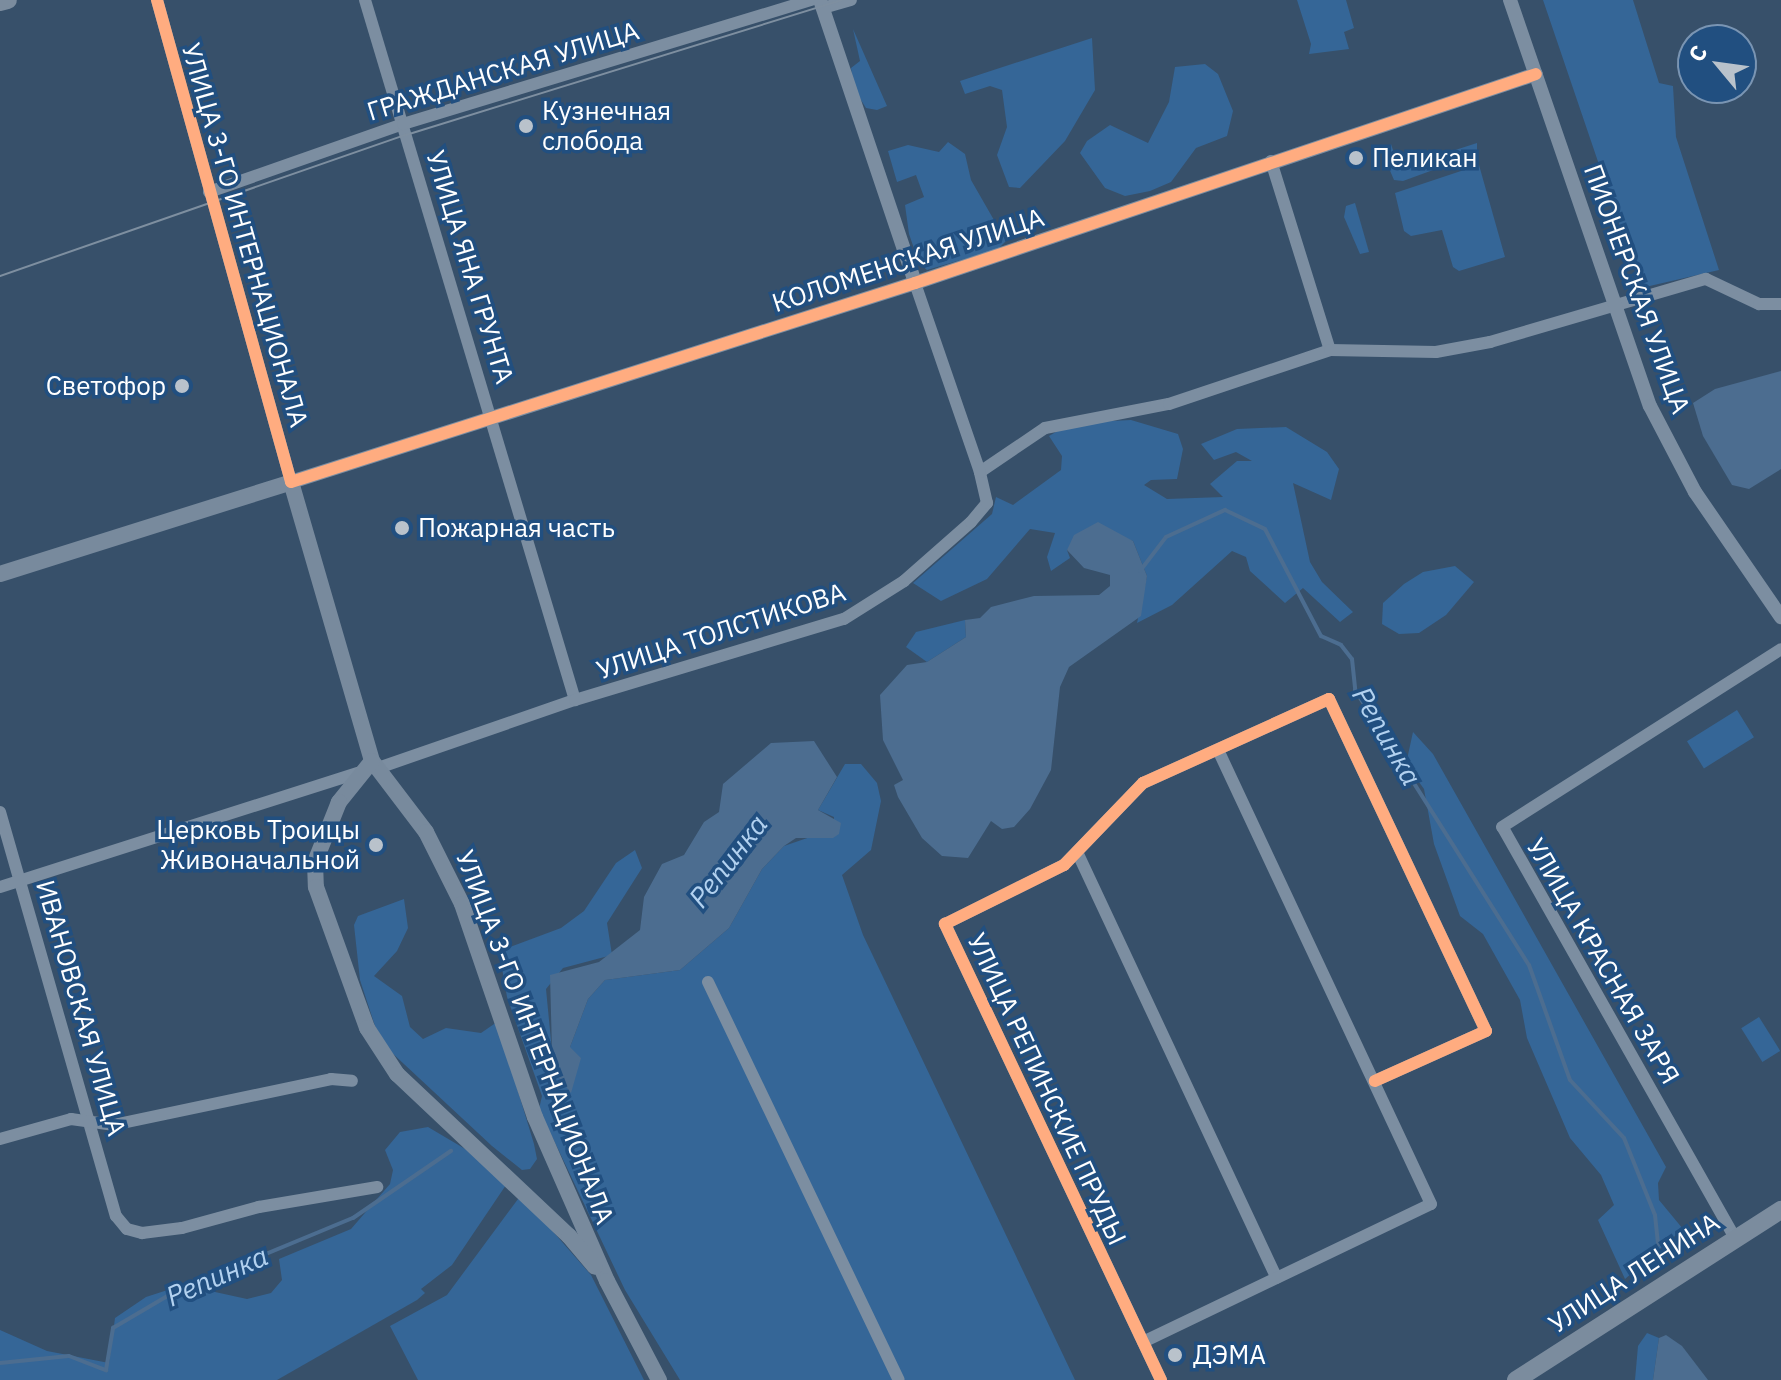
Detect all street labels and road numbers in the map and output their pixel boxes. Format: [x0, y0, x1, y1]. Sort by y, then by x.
street label: ГРАЖДАНСКАЯ УЛИЦА [363, 15, 643, 127]
street label: УЛИЦА 3-ГО ИНТЕРНАЦИОНАЛА [175, 39, 315, 431]
street label: УЛИЦА ЯНА ГРУНТА [420, 147, 520, 387]
street label: ПИОНЕРСКАЯ УЛИЦА [1577, 160, 1697, 418]
street label: КОЛОМЕНСКАЯ УЛИЦА [768, 201, 1048, 319]
street label: УЛИЦА ТОЛСТИКОВА [593, 576, 849, 686]
street label: УЛИЦА КРАСНАЯ ЗАРЯ [1520, 833, 1686, 1089]
street label: УЛИЦА 3-ГО ИНТЕРНАЦИОНАЛА [449, 846, 621, 1228]
street label: ИВАНОВСКАЯ УЛИЦА [30, 877, 132, 1139]
street label: УЛИЦА РЕПИНСКИЕ ПРУДЫ [961, 928, 1133, 1250]
street label: УЛИЦА ЛЕНИНА [1543, 1206, 1725, 1340]

